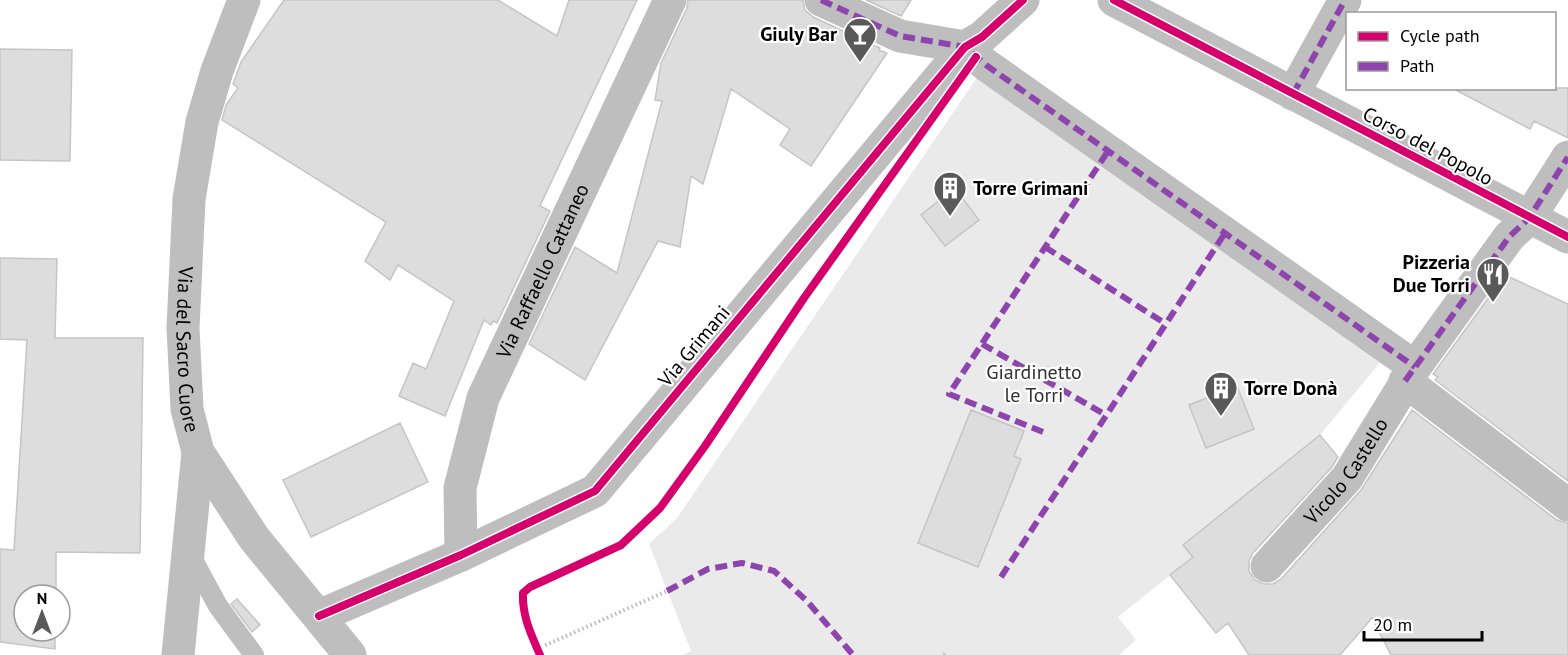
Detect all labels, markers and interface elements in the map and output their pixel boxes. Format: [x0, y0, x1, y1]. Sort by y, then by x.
legend [1346, 12, 1556, 90]
bar icon: Giuly Bar [842, 16, 878, 63]
place label: Giuly Bar [760, 21, 837, 47]
text: Cycle path [1400, 24, 1480, 47]
text: Path [1400, 54, 1434, 77]
street label: Corso del Popolo [1358, 101, 1498, 191]
building icon: Torre Grimani [932, 170, 968, 217]
place label: Torre Grimani [973, 175, 1088, 201]
street label: Via Raffaello Cattaneo [490, 179, 595, 364]
place label: Pizzeria Due Torri [1393, 249, 1470, 298]
restaurant icon: Pizzeria Due Torri [1475, 256, 1511, 303]
street label: Via del Sacro Cuore [170, 265, 205, 435]
street label: Via Grimani [652, 300, 736, 393]
park label: Giardinetto le Torri [986, 359, 1082, 408]
building icon: Torre Donà [1203, 370, 1239, 417]
place label: Torre Donà [1244, 375, 1337, 401]
street label: Vicolo Castello [1298, 413, 1394, 531]
north arrow [12, 583, 72, 643]
text: N [37, 588, 47, 608]
scale bar [1364, 604, 1482, 642]
text: 20 m [1373, 613, 1412, 636]

